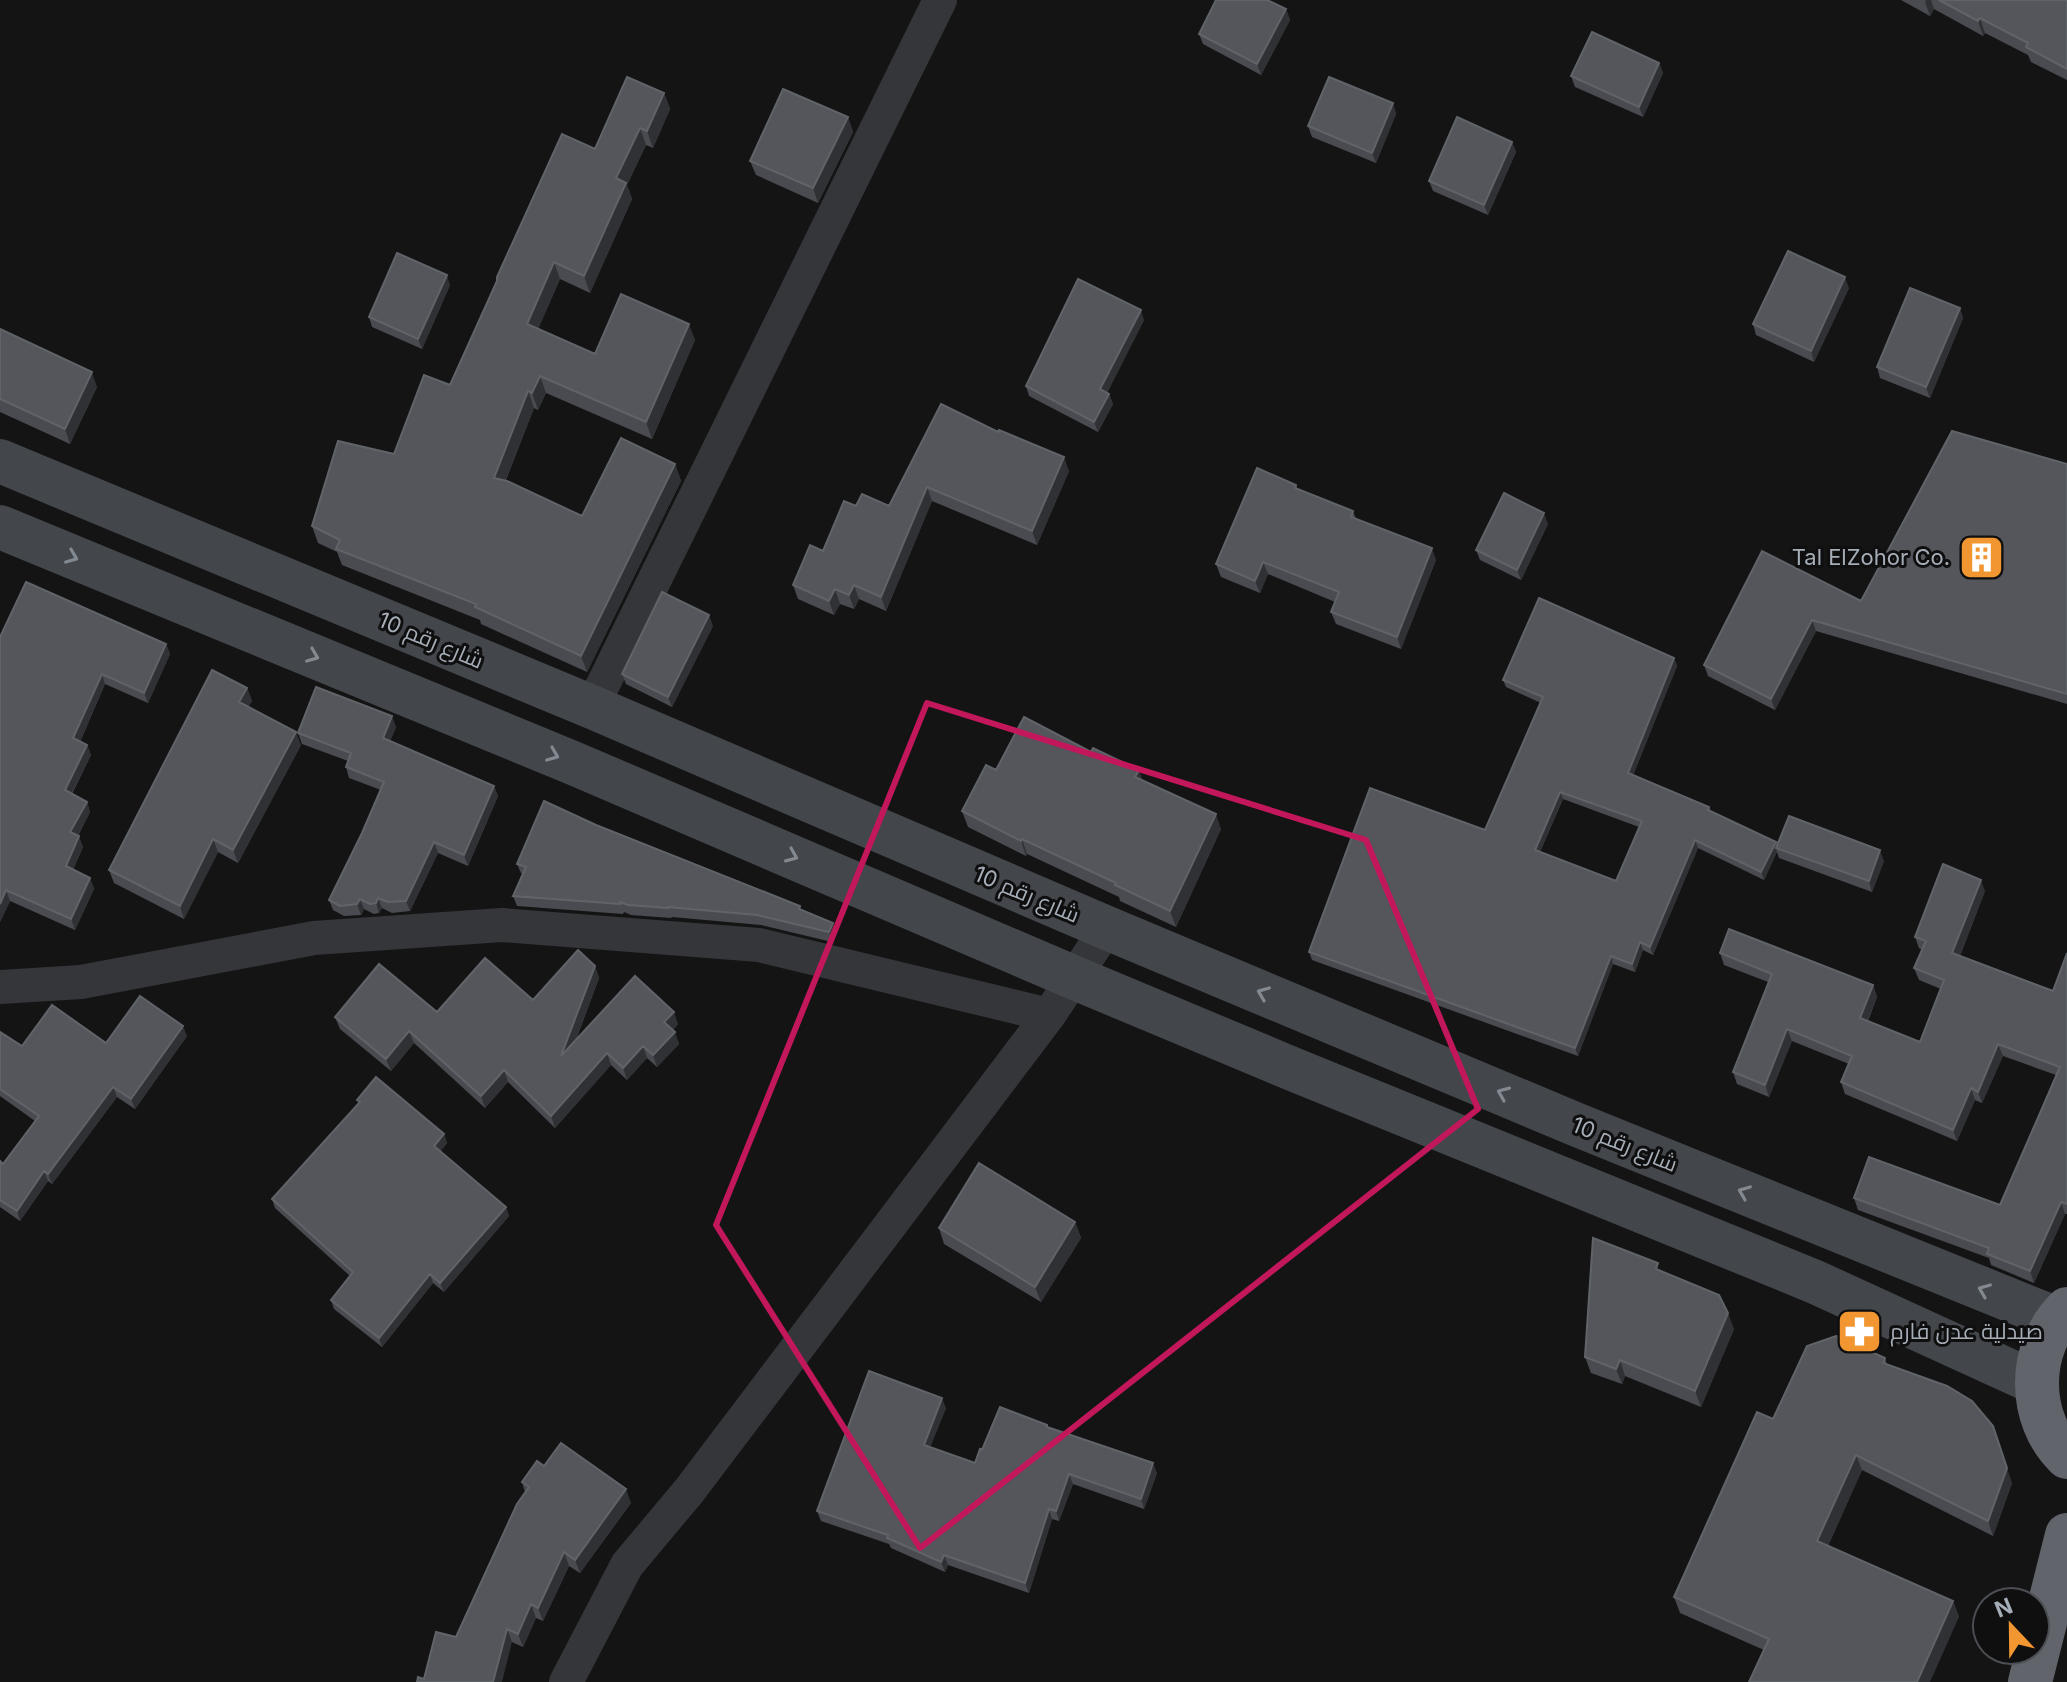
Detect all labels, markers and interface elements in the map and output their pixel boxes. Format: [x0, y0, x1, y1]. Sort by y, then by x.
building icon: Tal ElZohor Co. [1957, 533, 2005, 581]
place label: Tal ElZohor Co. [1792, 544, 1950, 570]
one-way arrow [64, 547, 78, 563]
street label: شارع رقم 10 [373, 606, 487, 677]
one-way arrow [305, 646, 319, 662]
one-way arrow [545, 745, 559, 761]
one-way arrow [785, 846, 799, 863]
street label: شارع رقم 10 [969, 860, 1083, 931]
one-way arrow [1257, 987, 1271, 1003]
one-way arrow [1497, 1087, 1511, 1103]
street label: شارع رقم 10 [1567, 1111, 1682, 1180]
one-way arrow [1738, 1185, 1752, 1202]
one-way arrow [1978, 1283, 1992, 1300]
pharmacy icon: صيدلية عدن فارم [1835, 1307, 1883, 1355]
place label: صيدلية عدن فارم [1890, 1318, 2043, 1347]
north arrow [1971, 1586, 2051, 1666]
text: N [1991, 1592, 2016, 1623]

